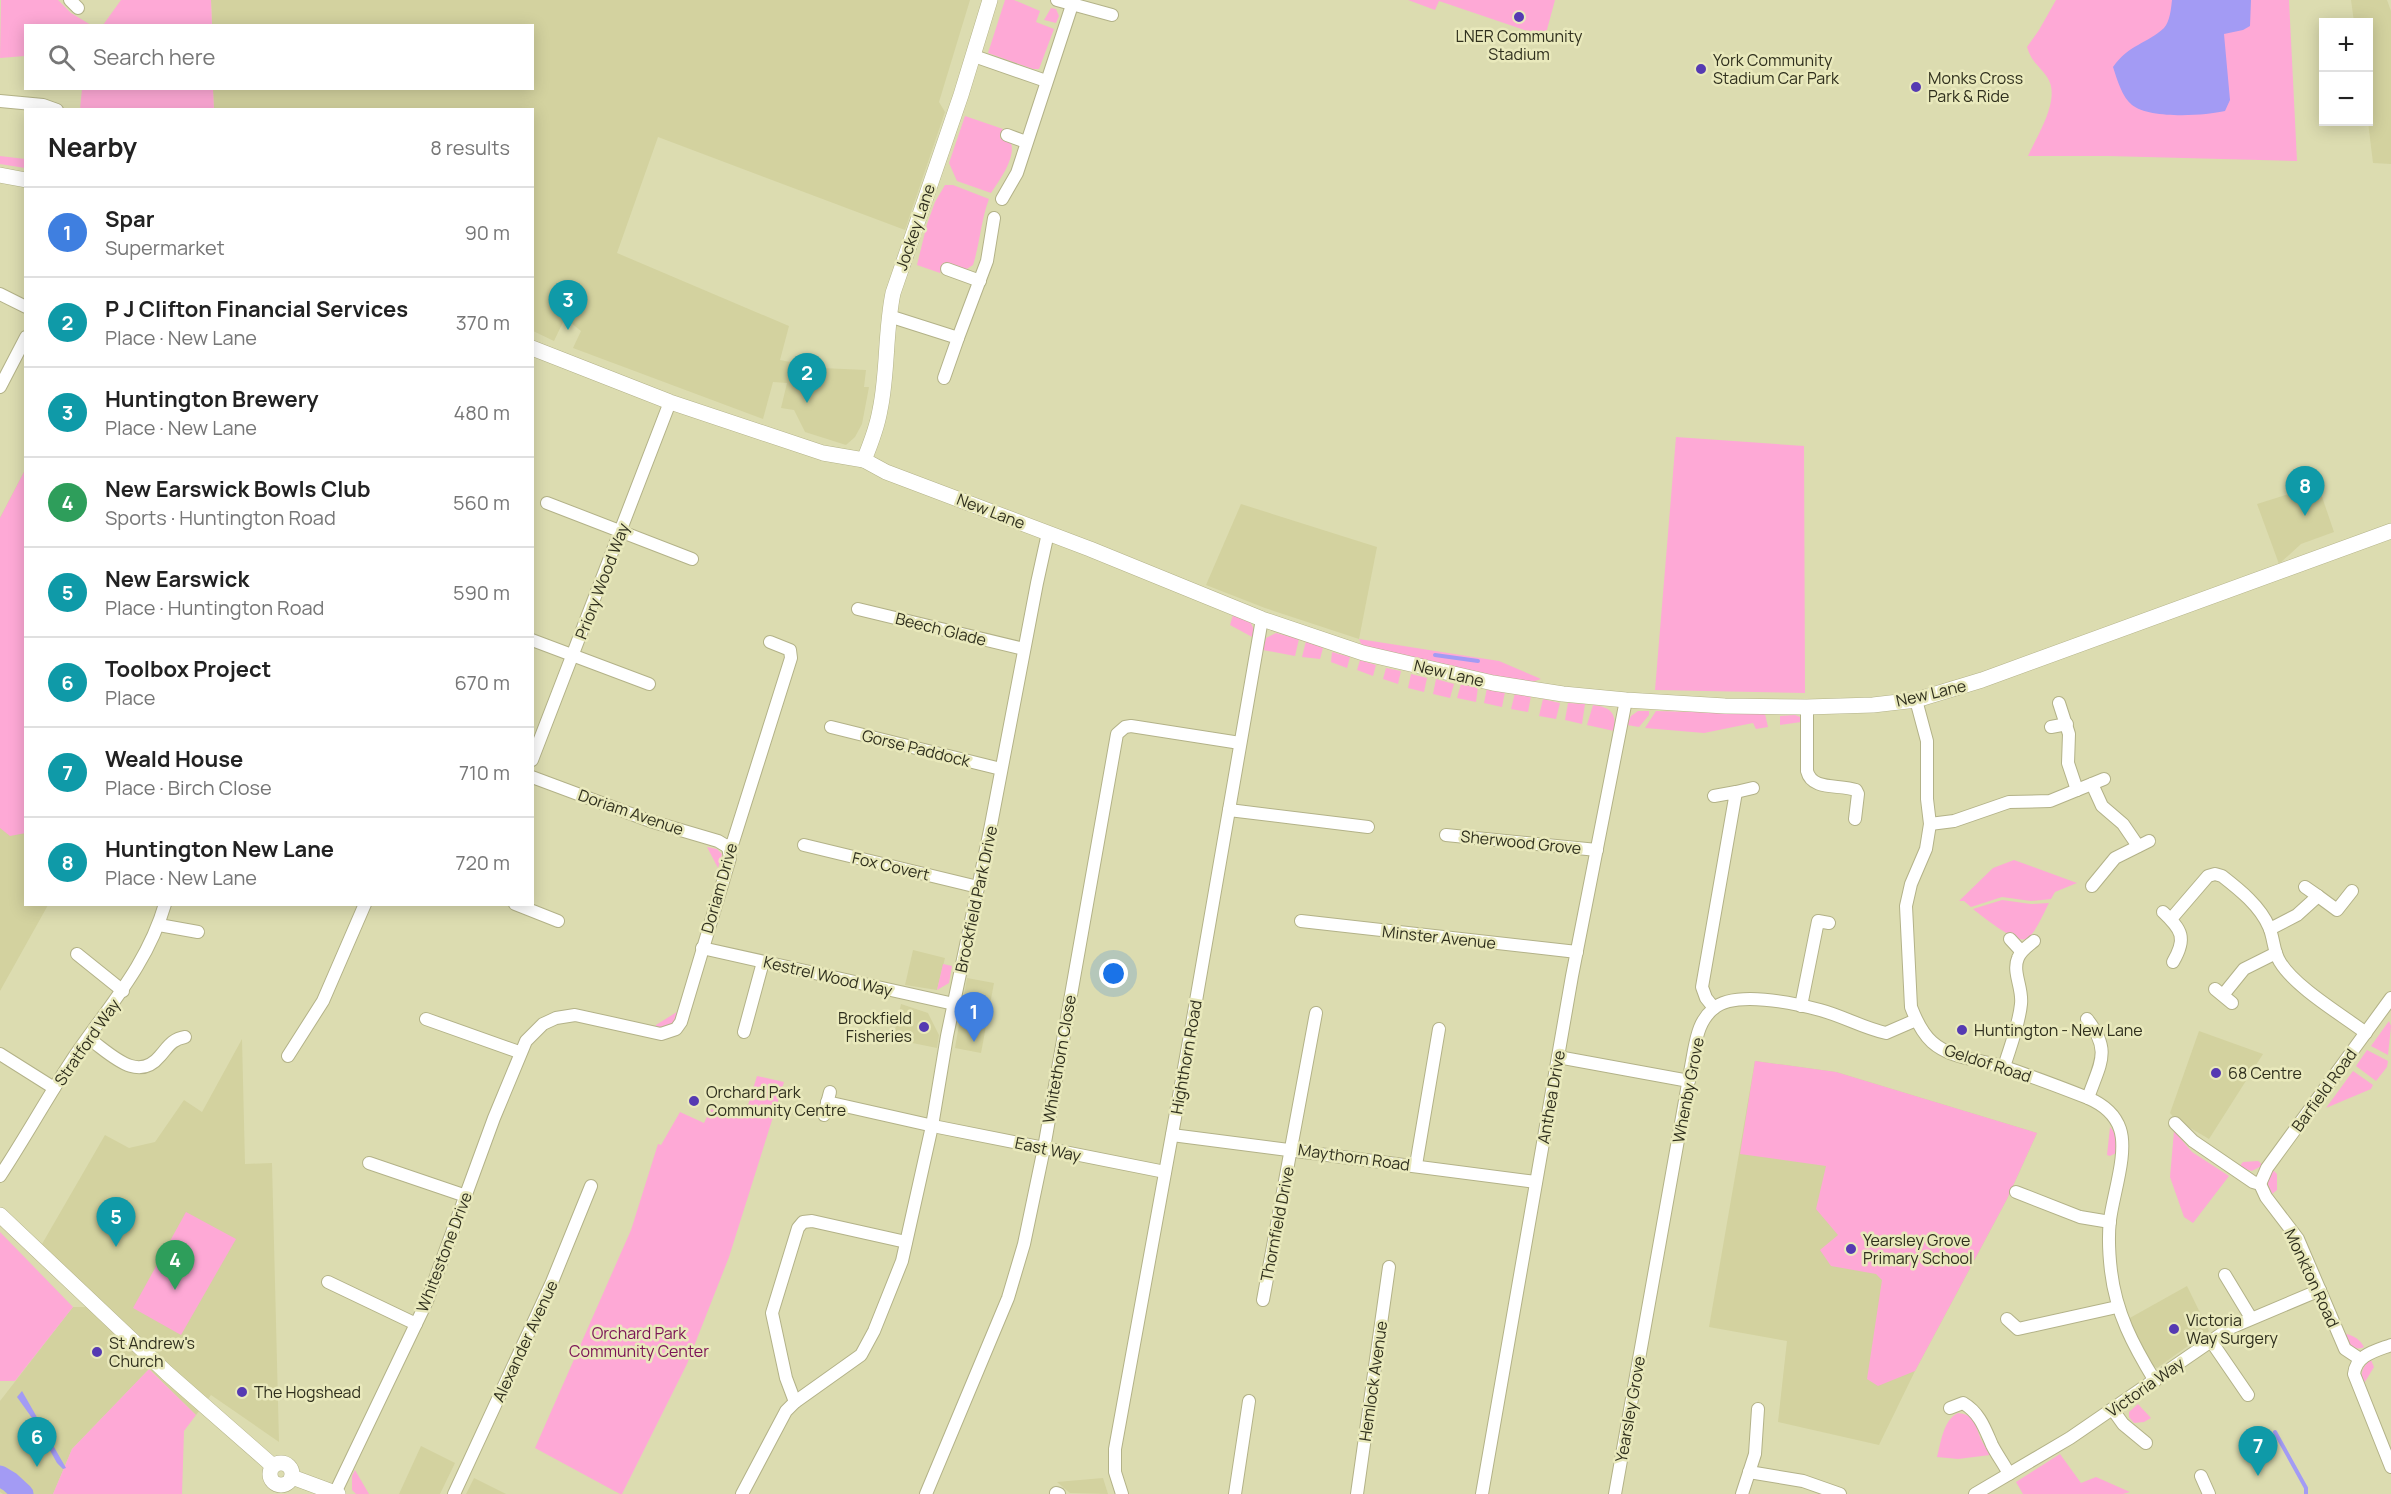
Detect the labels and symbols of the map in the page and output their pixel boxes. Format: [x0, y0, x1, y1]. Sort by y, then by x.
marker: LNER Community Stadium [1512, 10, 1526, 24]
place label: LNER Community Stadium [1456, 25, 1583, 65]
place label: York Community Stadium Car Park [1713, 49, 1840, 89]
marker: York Community Stadium Car Park [1694, 62, 1708, 76]
place label: Monks Cross Park & Ride [1928, 67, 2023, 107]
marker: Monks Cross Park & Ride [1909, 80, 1923, 94]
street label: Jockey Lane [890, 181, 940, 273]
pin: 3 [548, 280, 588, 330]
pin: 2 [788, 354, 826, 403]
pin: 8 [2286, 466, 2324, 516]
street label: New Lane [954, 488, 1028, 534]
street label: Priory Wood Way [570, 519, 634, 642]
street label: Beech Glade [893, 607, 989, 651]
street label: New Lane [1412, 654, 1486, 692]
street label: New Lane [1894, 674, 1968, 712]
street label: Gorse Paddock [860, 724, 973, 772]
street label: Doriam Avenue [575, 784, 687, 840]
street label: Brockfield Park Drive [950, 824, 1002, 974]
street label: Sherwood Grove [1460, 825, 1582, 859]
street label: Doriam Drive [696, 840, 742, 936]
street label: Fox Covert [850, 846, 932, 886]
street label: Minster Avenue [1381, 920, 1497, 954]
street label: Kestrel Wood Way [761, 950, 895, 1002]
your location [1099, 959, 1128, 988]
pin: 1 [954, 992, 994, 1042]
street label: Whitethorn Close [1037, 993, 1081, 1125]
street label: Stratford Way [49, 994, 125, 1090]
street label: Highthorn Road [1165, 998, 1207, 1116]
place label: Brockfield Fisheries [838, 1007, 912, 1047]
place label: Huntington - New Lane [1974, 1019, 2143, 1041]
marker: Brockfield Fisheries [917, 1020, 931, 1034]
marker: Huntington - New Lane [1955, 1023, 1969, 1037]
street label: Whenby Grove [1667, 1035, 1709, 1145]
street label: Geldof Road [1942, 1039, 2034, 1087]
street label: Barfield Road [2286, 1044, 2362, 1136]
street label: Anthea Drive [1532, 1049, 1570, 1145]
place label: 68 Centre [2228, 1062, 2302, 1084]
marker: 68 Centre [2209, 1066, 2223, 1080]
place label: Orchard Park Community Centre [706, 1081, 846, 1121]
marker: Orchard Park Community Centre [687, 1094, 701, 1108]
street label: East Way [1013, 1131, 1084, 1167]
street label: Maythorn Road [1297, 1138, 1411, 1176]
street label: Thornfield Drive [1255, 1165, 1299, 1283]
street label: Whitestone Drive [411, 1189, 477, 1315]
pin: 5 [96, 1198, 136, 1247]
street label: Monkton Road [2280, 1225, 2344, 1331]
place label: Yearsley Grove Primary School [1863, 1229, 1973, 1269]
pin: 4 [156, 1240, 195, 1290]
marker: Yearsley Grove Primary School [1844, 1242, 1858, 1256]
street label: Alexander Avenue [487, 1277, 563, 1405]
place label: Victoria Way Surgery [2186, 1309, 2279, 1349]
street label: Hemlock Avenue [1354, 1319, 1392, 1443]
park label: Orchard Park Community Center [569, 1322, 709, 1362]
marker: Victoria Way Surgery [2167, 1322, 2181, 1336]
place label: St Andrew's Church [109, 1332, 195, 1372]
marker: St Andrew's Church [90, 1345, 104, 1359]
street label: Victoria Way [2102, 1352, 2189, 1422]
street label: Yearsley Grove [1610, 1354, 1650, 1464]
place label: The Hogshead [254, 1381, 361, 1403]
marker: The Hogshead [235, 1385, 249, 1399]
pin: 6 [18, 1418, 57, 1467]
pin: 7 [2238, 1426, 2278, 1476]

